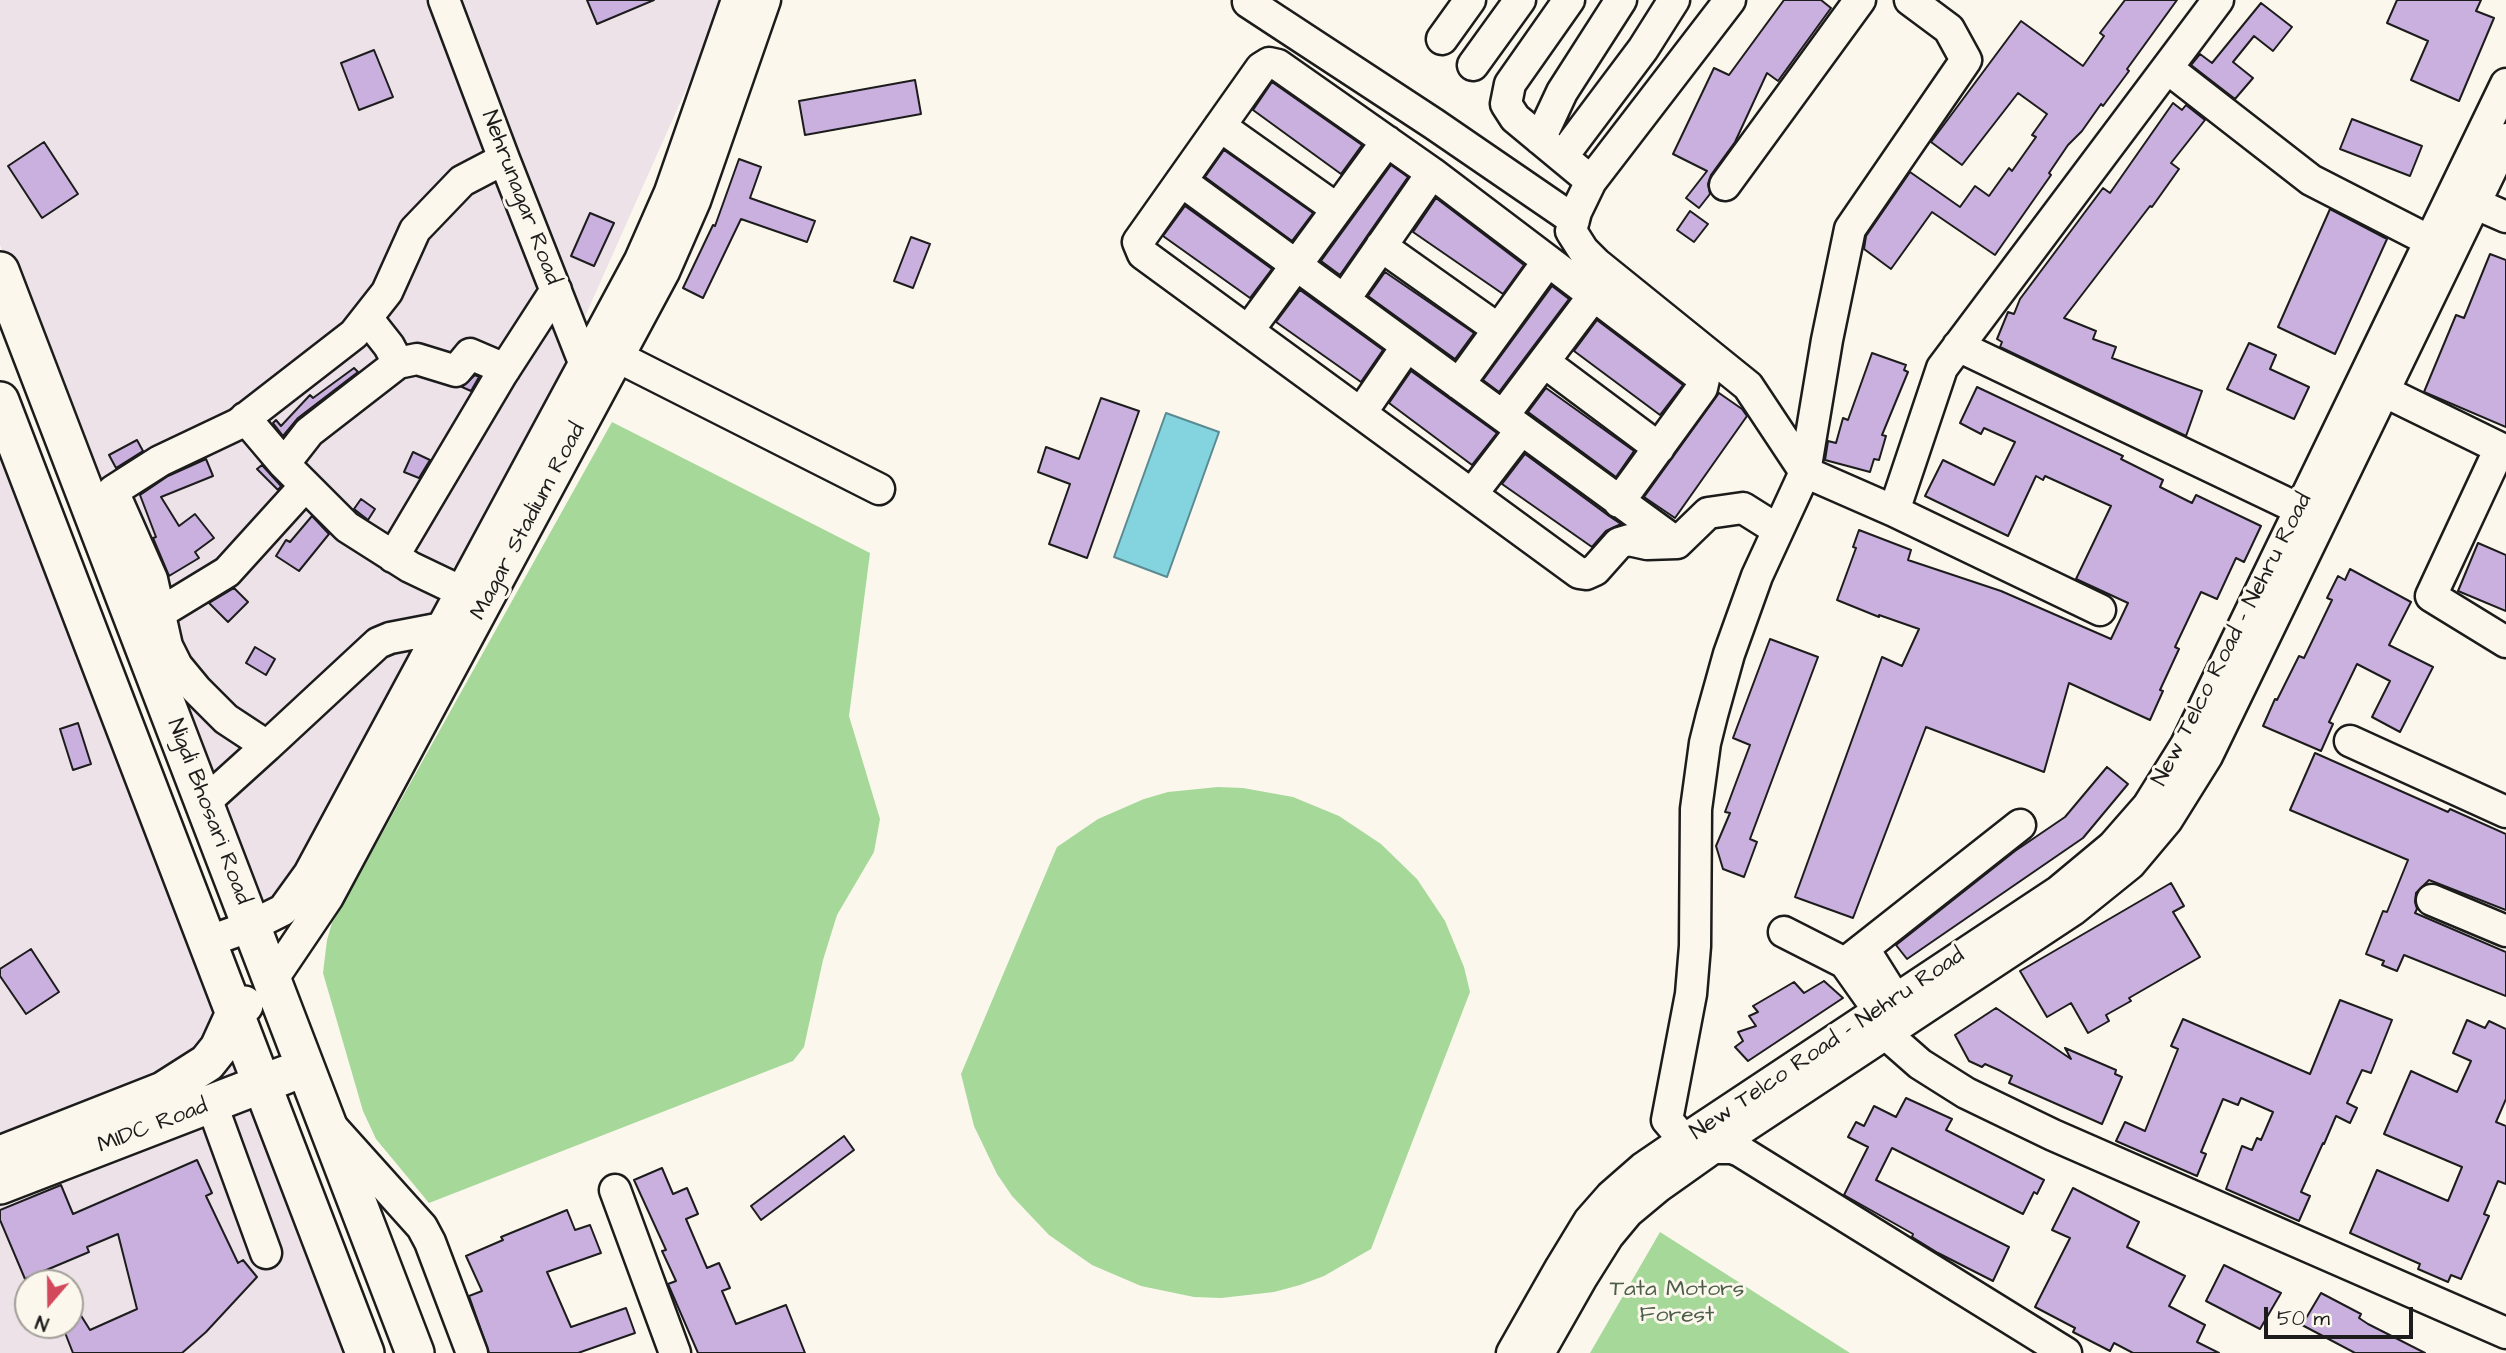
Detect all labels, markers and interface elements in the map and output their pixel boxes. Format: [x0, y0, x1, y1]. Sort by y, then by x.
street label: Nehrunagar Road [474, 107, 566, 289]
street label: Magar Stadium Road [465, 419, 593, 625]
street label: New Telco Road - Nehru Road [2147, 489, 2319, 791]
street label: Nigdi Bhosari Road [160, 715, 256, 909]
street label: New Telco Road - Nehru Road [1686, 943, 1970, 1147]
street label: MIDC Road [94, 1093, 212, 1161]
north arrow [14, 1269, 84, 1339]
park label: Tata Motors Forest [1610, 1276, 1744, 1330]
scale bar [2268, 1294, 2417, 1338]
text: 50 m [2277, 1304, 2330, 1333]
text: N [32, 1308, 53, 1337]

